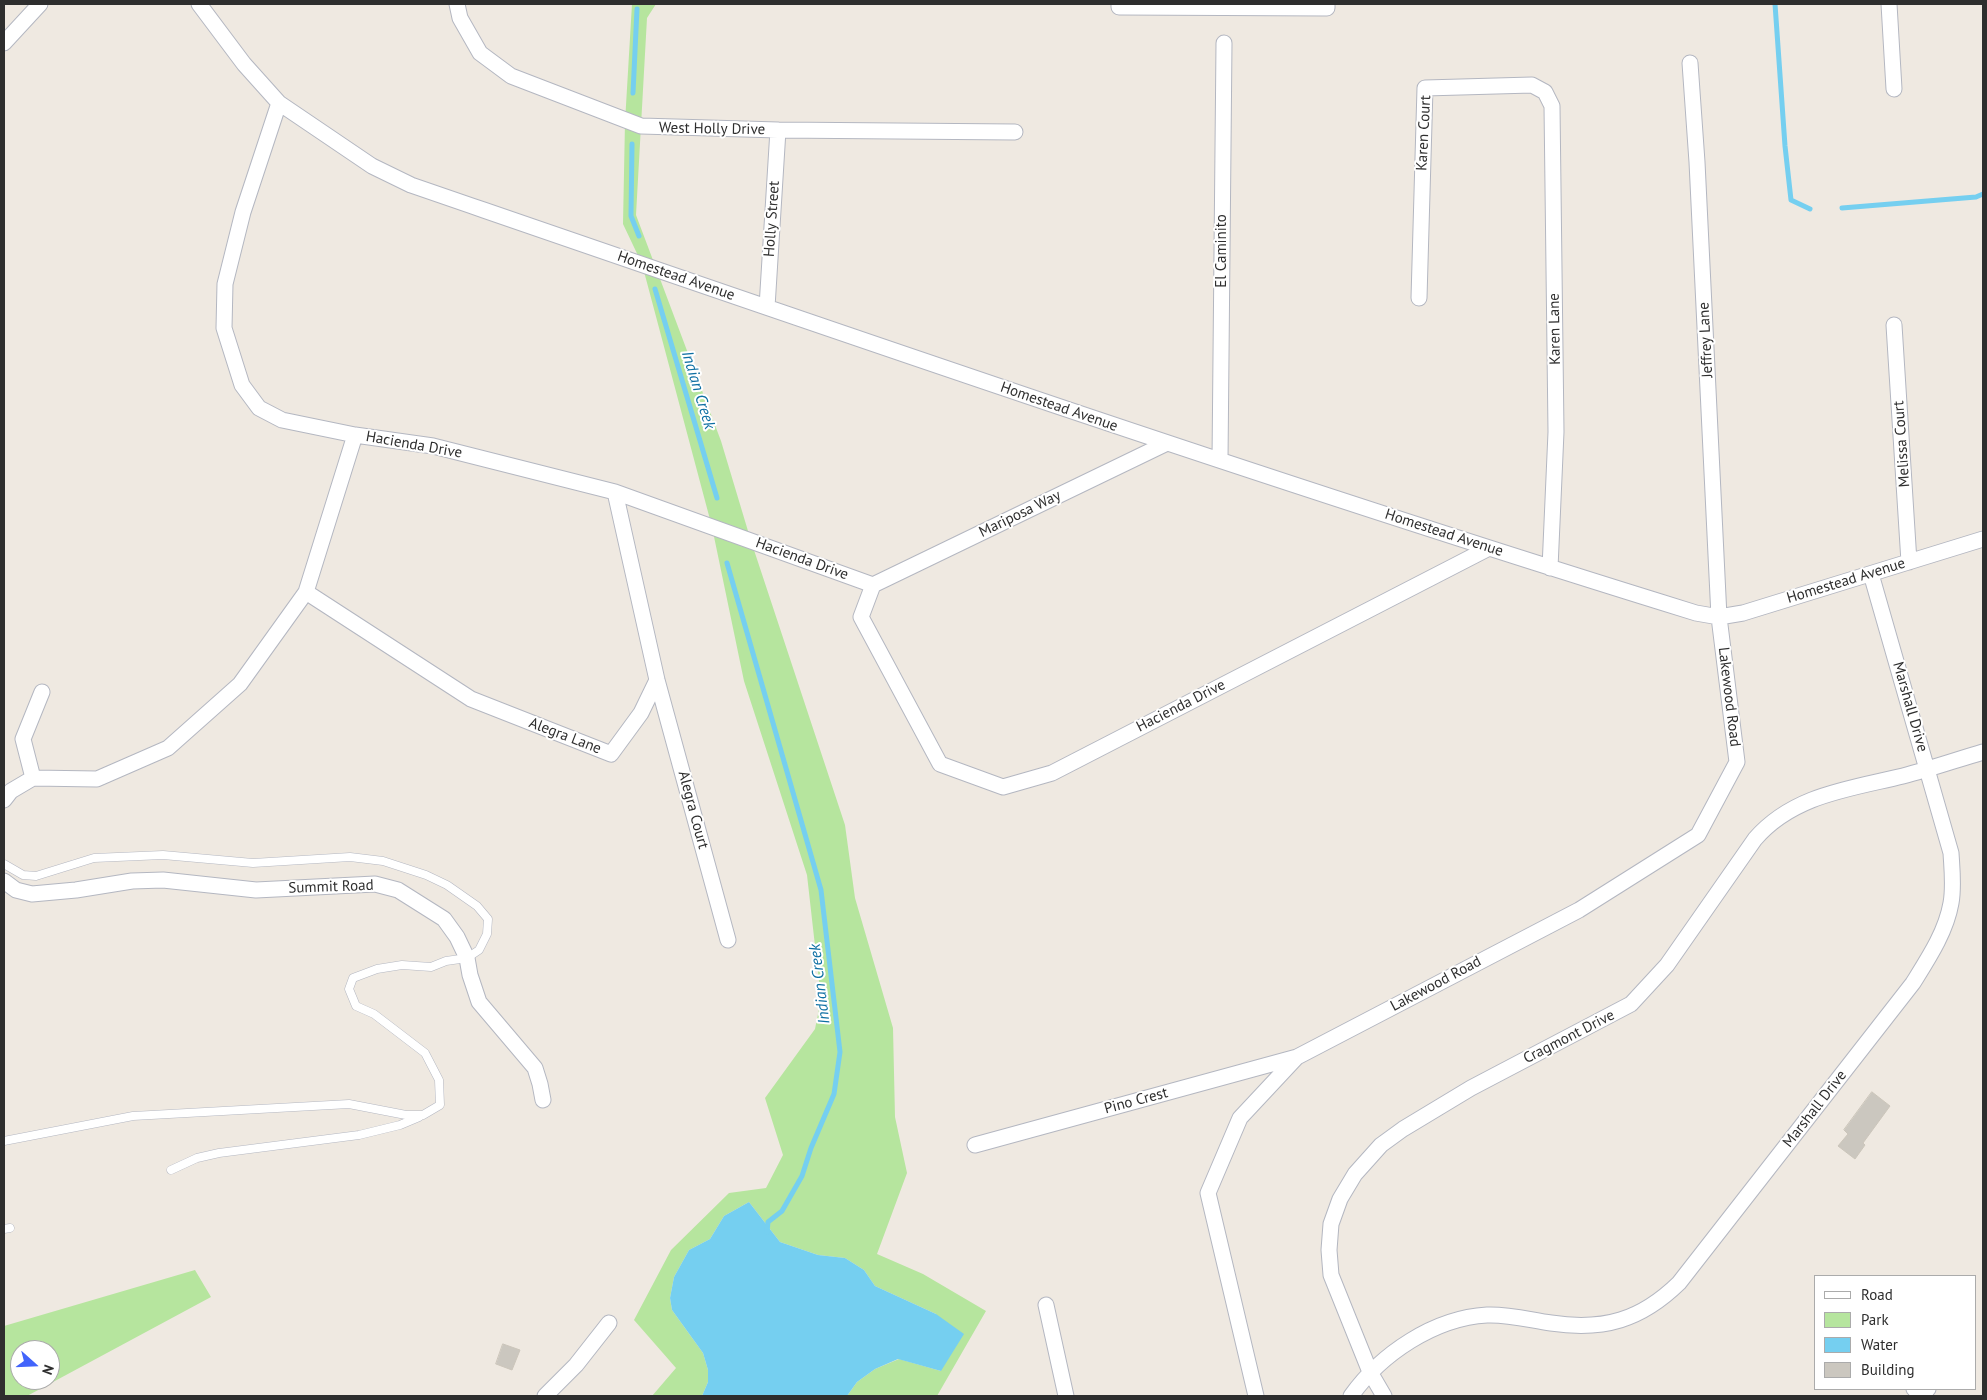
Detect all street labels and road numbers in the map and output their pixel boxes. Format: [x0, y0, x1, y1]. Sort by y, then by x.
street label: Karen Court [1413, 95, 1435, 171]
street label: West Holly Drive [659, 119, 765, 139]
street label: Holly Street [760, 180, 784, 258]
street label: El Caminito [1213, 214, 1231, 288]
street label: Homestead Avenue [615, 247, 737, 305]
street label: Karen Lane [1545, 293, 1565, 365]
street label: Jeffrey Lane [1695, 302, 1717, 378]
street label: Homestead Avenue [998, 378, 1120, 436]
street label: Melissa Court [1890, 400, 1914, 488]
street label: Hacienda Drive [365, 428, 463, 462]
street label: Mariposa Way [976, 486, 1064, 542]
street label: Homestead Avenue [1383, 505, 1505, 561]
street label: Hacienda Drive [753, 534, 851, 584]
street label: Homestead Avenue [1784, 554, 1908, 608]
street label: Lakewood Road [1714, 646, 1744, 748]
street label: Marshall Drive [1889, 660, 1931, 754]
street label: Hacienda Drive [1134, 676, 1228, 736]
street label: Alegra Lane [526, 714, 604, 758]
street label: Alegra Court [674, 769, 712, 851]
street label: Summit Road [288, 877, 374, 897]
street label: Lakewood Road [1388, 953, 1484, 1015]
street label: Cragmont Drive [1520, 1006, 1618, 1068]
street label: Marshall Drive [1779, 1067, 1851, 1151]
street label: Pino Crest [1102, 1084, 1170, 1118]

